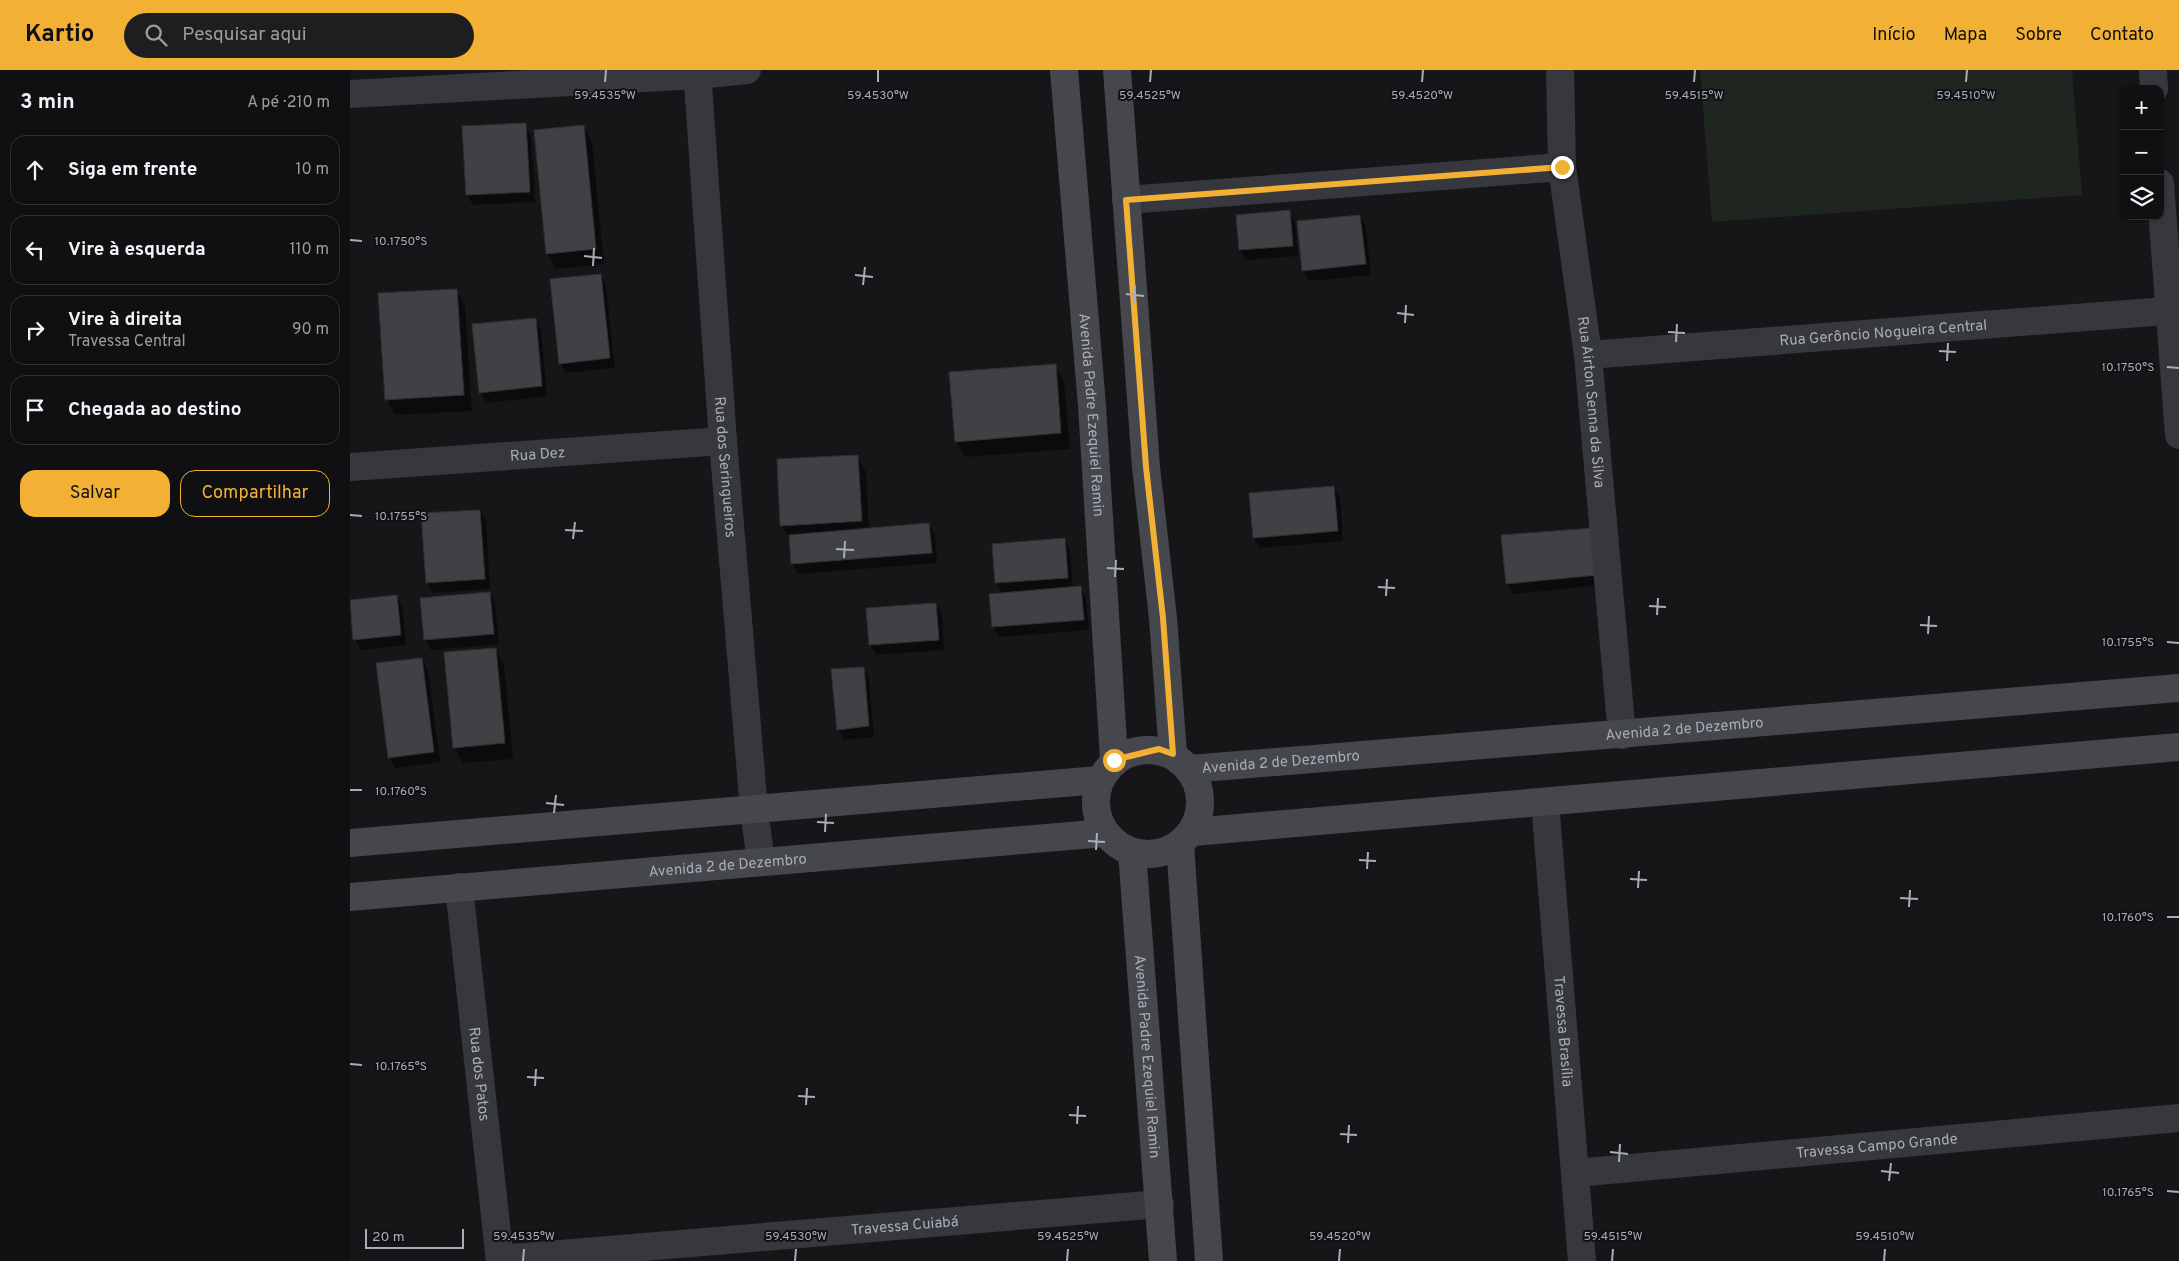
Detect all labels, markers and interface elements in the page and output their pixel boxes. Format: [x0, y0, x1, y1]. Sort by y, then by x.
search box [124, 13, 474, 58]
text: Kartio [25, 20, 94, 50]
icon: search [142, 21, 170, 49]
text: Pesquisar aqui [182, 23, 307, 47]
text: Início [1872, 24, 1916, 47]
text: Mapa [1944, 24, 1987, 47]
text: Sobre [2015, 24, 2062, 47]
text: Contato [2090, 24, 2154, 47]
map controls [2119, 85, 2164, 220]
button: + [2119, 85, 2164, 130]
text: 59.4535°W [574, 88, 636, 104]
text: 59.4530°W [847, 88, 909, 104]
text: 59.4525°W [1119, 88, 1181, 104]
text: 59.4520°W [1391, 88, 1453, 104]
text: 59.4515°W [1664, 88, 1724, 104]
text: 59.4510°W [1936, 88, 1996, 104]
text: 3 min [20, 89, 75, 116]
text: A pé · 210 m [247, 93, 330, 113]
button: − [2119, 130, 2164, 175]
icon: ahead [21, 156, 49, 184]
route end [1551, 156, 1574, 179]
text: Siga em frente [68, 158, 197, 182]
text: 10 m [295, 160, 329, 180]
button: layers [2119, 175, 2164, 220]
text: 10.1750°S [375, 234, 427, 250]
icon: left [21, 236, 49, 264]
text: Vire à esquerda [68, 238, 206, 262]
text: 110 m [289, 240, 329, 260]
text: Vire à direita [68, 308, 182, 332]
street label: Avenida Padre Ezequiel Ramin [1073, 312, 1107, 517]
street label: Rua Airton Senna da Silva [1572, 315, 1608, 489]
icon: right [21, 316, 49, 344]
street label: Rua Gerôncio Nogueira Central [1779, 317, 1988, 351]
text: 90 m [292, 320, 329, 340]
text: Travessa Central [68, 332, 186, 352]
text: 10.1750°S [2102, 360, 2154, 376]
icon: arrive [21, 396, 49, 424]
street label: Rua dos Seringueiros [709, 396, 739, 538]
text: Chegada ao destino [68, 398, 242, 422]
street label: Rua Dez [509, 444, 566, 467]
button: Salvar [20, 470, 170, 517]
button: Compartilhar [180, 470, 330, 517]
text: 10.1755°S [375, 509, 427, 525]
text: 10.1755°S [2102, 635, 2154, 651]
street label: Avenida 2 de Dezembro [1605, 714, 1764, 746]
street label: Avenida 2 de Dezembro [1201, 747, 1361, 779]
route start [1103, 749, 1126, 772]
text: 10.1760°S [375, 784, 427, 800]
street label: Avenida 2 de Dezembro [648, 850, 808, 883]
text: 10.1760°S [2102, 910, 2154, 926]
street label: Avenida Padre Ezequiel Ramin [1129, 954, 1163, 1159]
street label: Travessa Brasília [1548, 975, 1576, 1088]
street label: Rua dos Patos [463, 1026, 493, 1122]
text: 10.1765°S [375, 1059, 427, 1075]
street label: Travessa Campo Grande [1795, 1130, 1959, 1164]
text: 10.1765°S [2102, 1185, 2154, 1201]
street label: Travessa Cuiabá [850, 1213, 959, 1241]
scale bar [365, 1226, 464, 1249]
text: 20 m [372, 1229, 405, 1246]
text: 59.4535°W [493, 1229, 555, 1245]
text: 59.4530°W [765, 1229, 827, 1245]
text: 59.4525°W [1037, 1229, 1099, 1245]
text: 59.4520°W [1309, 1229, 1371, 1245]
text: 59.4515°W [1583, 1229, 1643, 1245]
text: 59.4510°W [1855, 1229, 1915, 1245]

